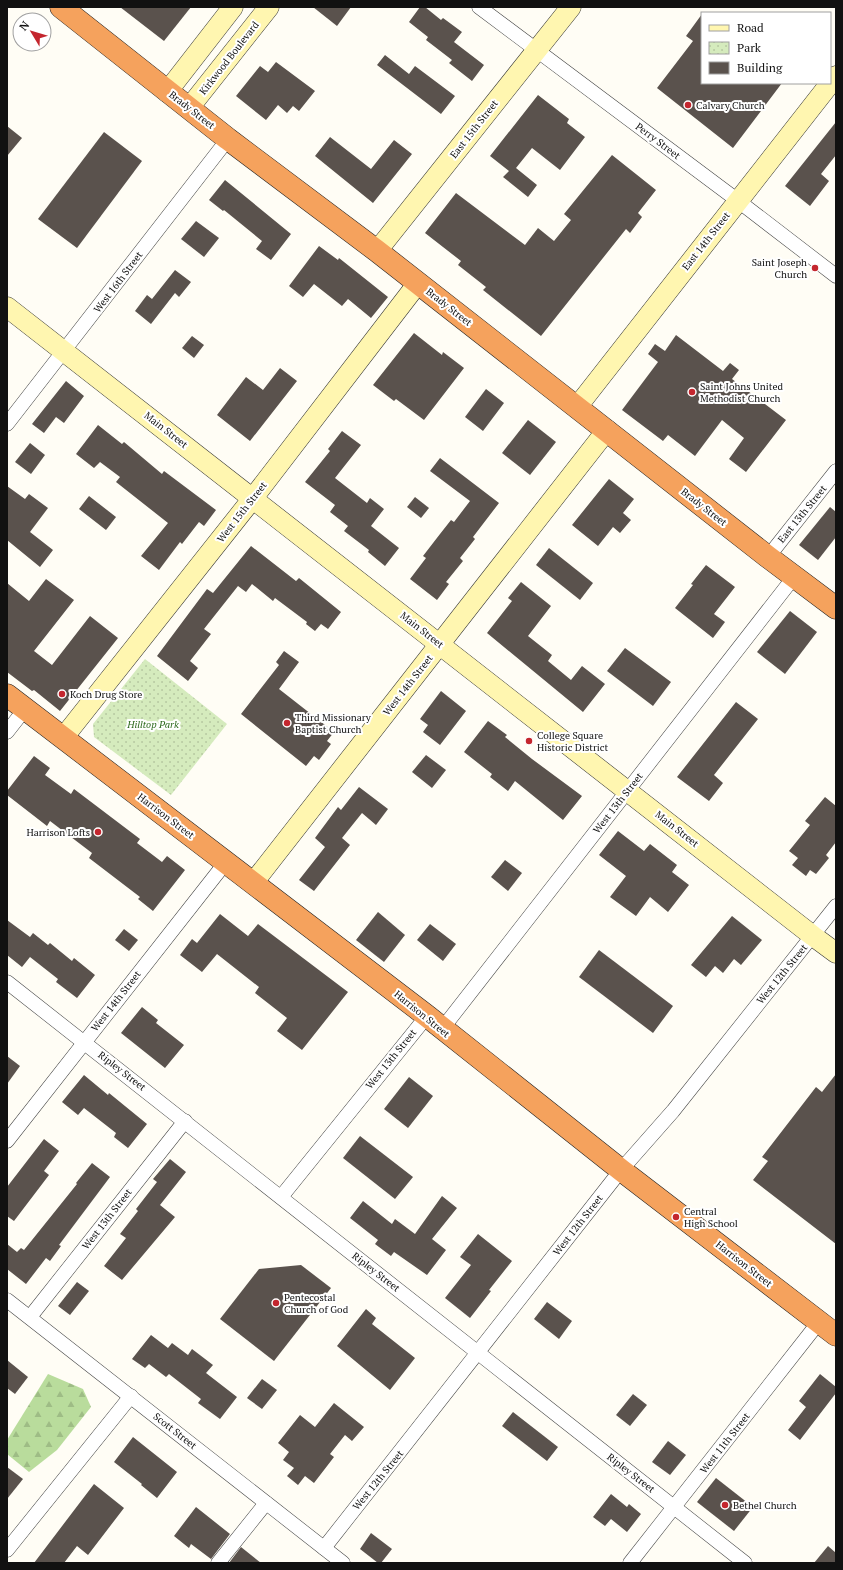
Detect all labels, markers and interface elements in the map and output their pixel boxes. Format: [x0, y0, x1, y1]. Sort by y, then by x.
north arrow [12, 12, 52, 52]
legend [701, 12, 831, 84]
text: N [16, 18, 33, 33]
street label: Kirkwood Boulevard [196, 18, 262, 97]
text: Road [737, 20, 764, 35]
text: Park [737, 40, 762, 55]
text: Building [737, 60, 783, 75]
street label: Brady Street [166, 88, 218, 132]
street label: East 15th Street [447, 97, 501, 161]
place label: Calvary Church [696, 99, 765, 112]
marker: Calvary Church [683, 100, 693, 110]
street label: Perry Street [633, 120, 683, 162]
street label: East 14th Street [679, 209, 733, 273]
street label: West 16th Street [91, 248, 145, 315]
place label: Saint Joseph Church [752, 256, 807, 281]
marker: Saint Joseph Church [810, 263, 820, 273]
street label: Brady Street [423, 285, 475, 329]
place label: Saint Johns United Methodist Church [700, 380, 783, 405]
marker: Saint Johns United Methodist Church [687, 387, 697, 397]
street label: Main Street [142, 409, 191, 451]
street label: West 15th Street [214, 479, 270, 545]
street label: East 13th Street [775, 482, 829, 546]
street label: Brady Street [678, 485, 730, 529]
street label: Main Street [398, 609, 447, 651]
street label: West 14th Street [380, 652, 436, 718]
place label: Koch Drug Store [70, 688, 142, 701]
marker: Koch Drug Store [57, 689, 67, 699]
place label: Third Missionary Baptist Church [295, 711, 372, 736]
park label: Hilltop Park [126, 718, 179, 731]
marker: Third Missionary Baptist Church [282, 718, 292, 728]
place label: College Square Historic District [537, 729, 608, 754]
marker: College Square Historic District [524, 736, 534, 746]
street label: West 13th Street [590, 770, 646, 836]
street label: Harrison Street [135, 790, 197, 842]
street label: Main Street [653, 808, 702, 850]
place label: Harrison Lofts [26, 826, 90, 839]
marker: Harrison Lofts [93, 827, 103, 837]
street label: West 12th Street [754, 941, 810, 1007]
street label: West 14th Street [88, 968, 144, 1034]
street label: Harrison Street [392, 988, 453, 1041]
street label: West 13th Street [363, 1026, 419, 1092]
street label: Ripley Street [96, 1048, 149, 1094]
street label: West 13th Street [79, 1186, 135, 1252]
street label: West 12th Street [550, 1192, 606, 1258]
place label: Central High School [684, 1205, 738, 1230]
marker: Central High School [671, 1212, 681, 1222]
street label: Harrison Street [713, 1238, 775, 1290]
street label: Ripley Street [350, 1249, 403, 1295]
place label: Pentecostal Church of God [284, 1291, 349, 1316]
marker: Pentecostal Church of God [271, 1298, 281, 1308]
street label: Scott Street [151, 1410, 200, 1452]
street label: West 11th Street [697, 1410, 753, 1476]
street label: West 12th Street [350, 1447, 406, 1513]
street label: Ripley Street [605, 1450, 658, 1496]
place label: Bethel Church [733, 1499, 797, 1512]
marker: Bethel Church [720, 1500, 730, 1510]

